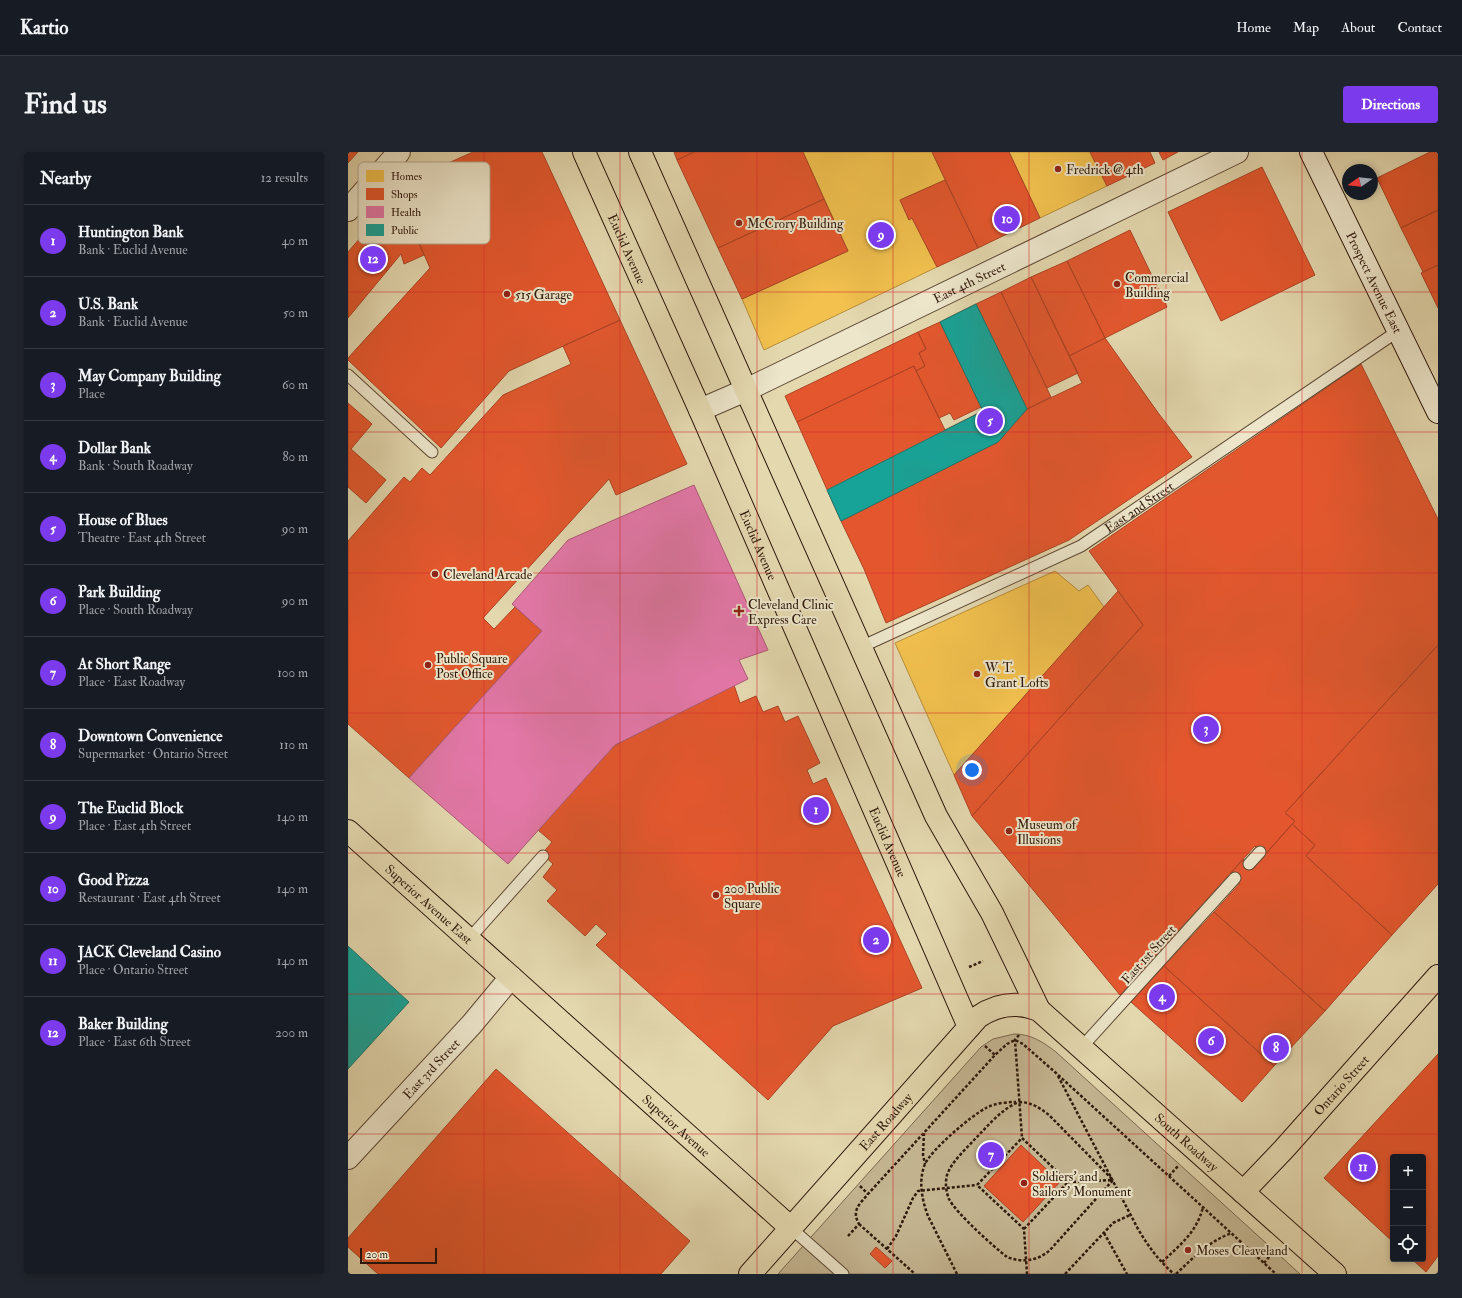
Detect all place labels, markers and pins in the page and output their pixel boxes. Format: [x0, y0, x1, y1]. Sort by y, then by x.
place label: Fredrick @ 4th [1066, 162, 1144, 178]
marker: Fredrick @ 4th [1053, 164, 1063, 174]
pin: 10 [994, 204, 1020, 234]
place label: McCrory Building [747, 216, 844, 233]
marker: McCrory Building [734, 218, 744, 228]
pin: 9 [868, 220, 894, 250]
pin: 12 [360, 244, 386, 274]
place label: Commercial Building [1125, 270, 1189, 301]
marker: Commercial Building [1112, 279, 1122, 289]
place label: 515 Garage [515, 287, 573, 303]
marker: 515 Garage [502, 289, 512, 299]
pin: 5 [977, 406, 1003, 436]
place label: Cleveland Arcade [443, 567, 533, 583]
marker: Cleveland Arcade [430, 569, 440, 579]
place label: Cleveland Clinic Express Care [748, 597, 833, 629]
marker: Cleveland Clinic Express Care [733, 605, 745, 617]
place label: Public Square Post Office [436, 651, 508, 682]
marker: Public Square Post Office [423, 660, 433, 670]
place label: W. T. Grant Lofts [984, 660, 1049, 691]
marker: W. T. Grant Lofts [972, 669, 982, 679]
pin: 3 [1193, 714, 1219, 744]
pin: 1 [803, 795, 829, 825]
place label: Museum of Illusions [1017, 817, 1078, 848]
marker: Museum of Illusions [1004, 826, 1014, 836]
place label: 200 Public Square [724, 881, 779, 912]
marker: 200 Public Square [711, 890, 721, 900]
pin: 2 [863, 925, 889, 955]
pin: 4 [1149, 982, 1175, 1012]
pin: 6 [1198, 1026, 1224, 1056]
pin: 8 [1263, 1033, 1289, 1063]
pin: 7 [978, 1140, 1004, 1170]
pin: 11 [1350, 1152, 1376, 1182]
place label: Soldiers' and Sailors' Monument [1032, 1169, 1131, 1200]
marker: Soldiers' and Sailors' Monument [1019, 1178, 1029, 1188]
place label: Moses Cleaveland [1196, 1243, 1288, 1259]
marker: Moses Cleaveland [1183, 1245, 1193, 1255]

